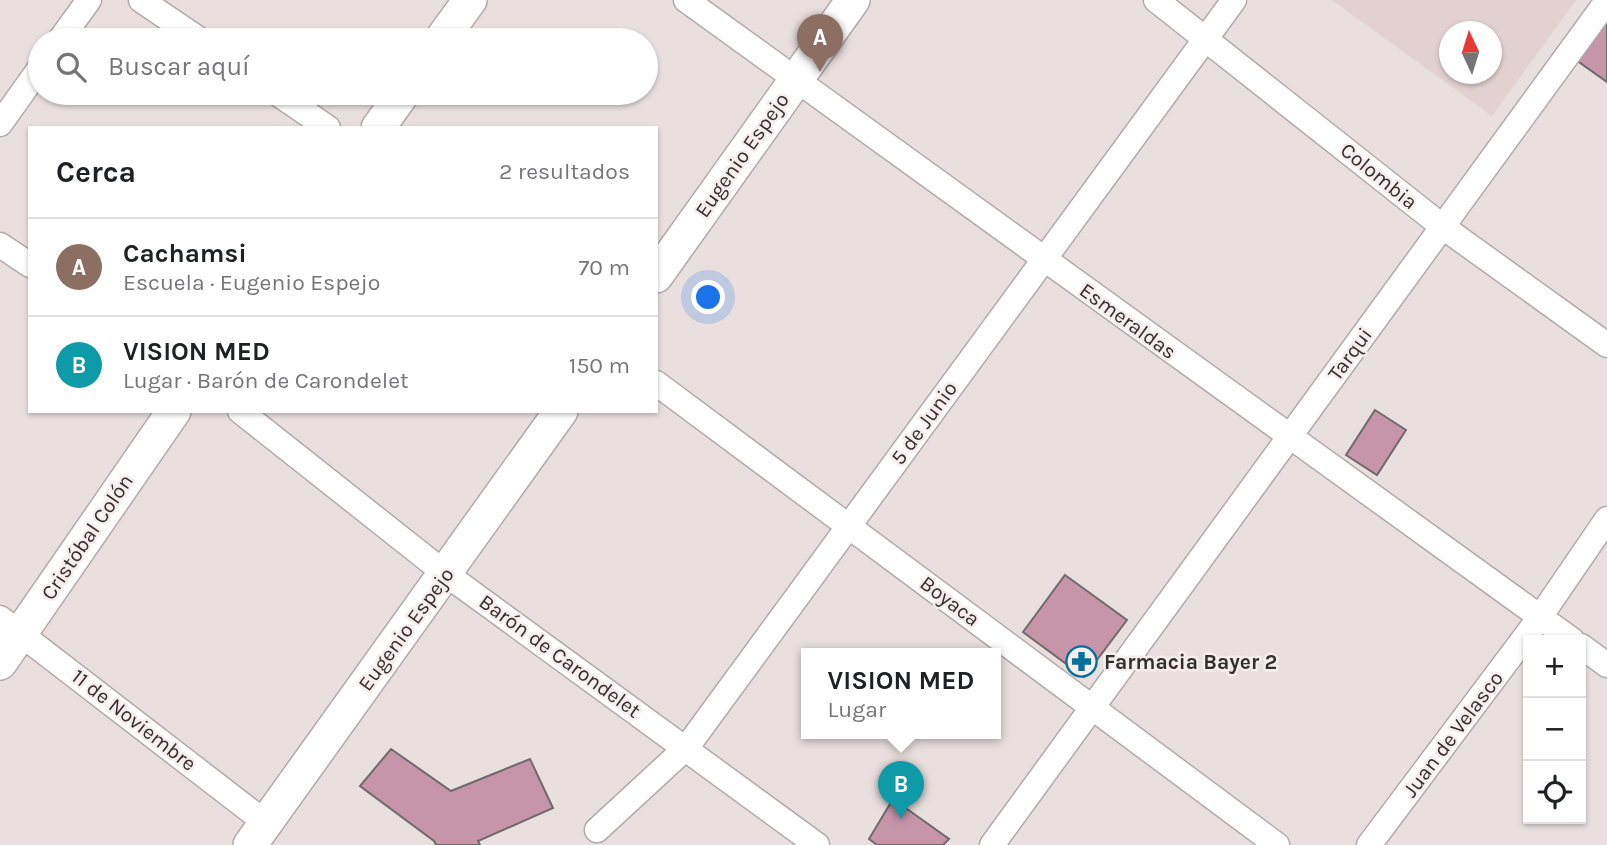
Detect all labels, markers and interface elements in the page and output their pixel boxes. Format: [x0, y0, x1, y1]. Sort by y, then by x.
pin: A [797, 14, 843, 72]
north arrow [1439, 21, 1502, 84]
search box [28, 28, 658, 105]
icon: search [52, 48, 90, 86]
text: Buscar aquí [108, 51, 250, 82]
street label: Eugenio Espejo [690, 88, 794, 222]
street label: Colombia [1336, 138, 1422, 214]
text: Cerca [56, 154, 136, 190]
text: 2 resultados [499, 158, 630, 185]
text: Cachamsi [123, 238, 247, 269]
text: A [72, 254, 86, 281]
text: 70 m [579, 254, 630, 281]
text: Escuela · Eugenio Espejo [123, 269, 380, 296]
street label: Esmeraldas [1075, 278, 1181, 364]
your location [691, 280, 725, 314]
street label: Tarqui [1323, 323, 1377, 385]
text: VISION MED [123, 336, 270, 367]
text: B [72, 352, 86, 379]
text: 150 m [569, 352, 630, 379]
text: Lugar · Barón de Carondelet [123, 367, 409, 394]
street label: 5 de Junio [886, 377, 962, 469]
street label: Cristóbal Colón [36, 470, 138, 604]
street label: Eugenio Espejo [353, 563, 459, 695]
street label: Boyaca [916, 571, 984, 631]
street label: Barón de Carondelet [475, 589, 645, 723]
map controls [1523, 635, 1586, 824]
button: + [1523, 635, 1586, 698]
pharmacy icon: Farmacia Bayer 2 [1064, 645, 1098, 679]
popup [801, 648, 1001, 739]
place label: Farmacia Bayer 2 [1104, 650, 1277, 674]
street label: 11 de Noviembre [67, 664, 201, 776]
text: VISION MED [828, 665, 974, 696]
street label: Juan de Velasco [1398, 666, 1508, 802]
text: Lugar [828, 696, 886, 723]
button: − [1523, 698, 1586, 761]
pin: B [878, 761, 924, 819]
button: locate [1523, 761, 1586, 824]

